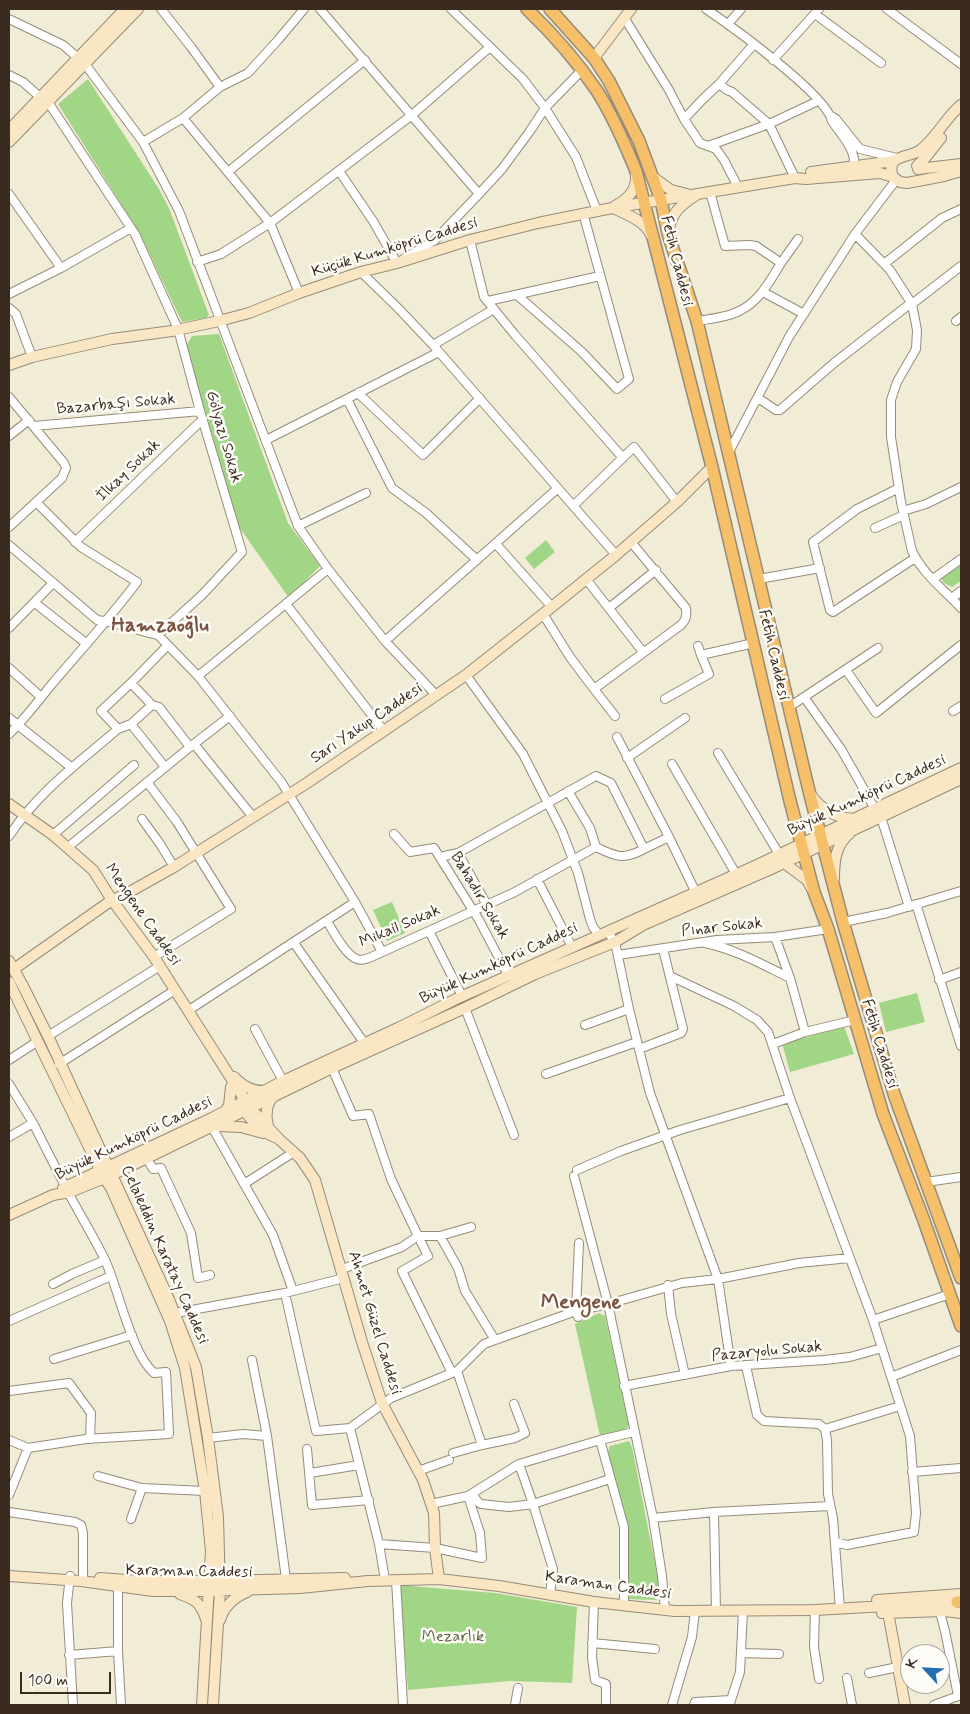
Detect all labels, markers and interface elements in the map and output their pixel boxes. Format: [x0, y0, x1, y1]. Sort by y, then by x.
street label: Küçük Kumköprü Caddesi [310, 214, 480, 282]
street label: Fetih Caddesi [655, 214, 697, 308]
street label: Gölyazı Sokak [201, 389, 245, 485]
street label: Bazarbaşı Sokak [56, 390, 176, 420]
street label: İlkay Sokak [93, 436, 165, 506]
street label: Fetih Caddesi [753, 608, 793, 702]
district label: Hamzaoğlu [111, 614, 209, 640]
street label: Sarı Yakup Caddesi [307, 680, 427, 768]
street label: Büyük Kumköprü Caddesi [785, 751, 949, 841]
street label: Bahadır Sokak [445, 849, 513, 943]
street label: Mengene Caddesi [100, 860, 184, 970]
street label: Mikail Sokak [357, 901, 443, 953]
street label: Pınar Sokak [680, 914, 764, 942]
street label: Büyük Kumköprü Caddesi [417, 919, 581, 1009]
street label: Fetih Caddesi [856, 997, 902, 1091]
street label: Büyük Kumköprü Caddesi [52, 1093, 216, 1185]
street label: Celaleddin Karatay Caddesi [116, 1163, 212, 1347]
street label: Ahmet Güzel Caddesi [343, 1249, 405, 1397]
district label: Mengene [541, 1291, 621, 1317]
street label: Pazaryolu Sokak [711, 1338, 823, 1366]
street label: Karaman Caddesi [125, 1561, 253, 1583]
street label: Karaman Caddesi [544, 1568, 672, 1604]
park label: Mezarlık [422, 1628, 484, 1648]
north arrow [900, 1644, 950, 1694]
text: K [902, 1655, 923, 1671]
scale bar [22, 1662, 114, 1694]
text: 100 m [28, 1671, 68, 1691]

